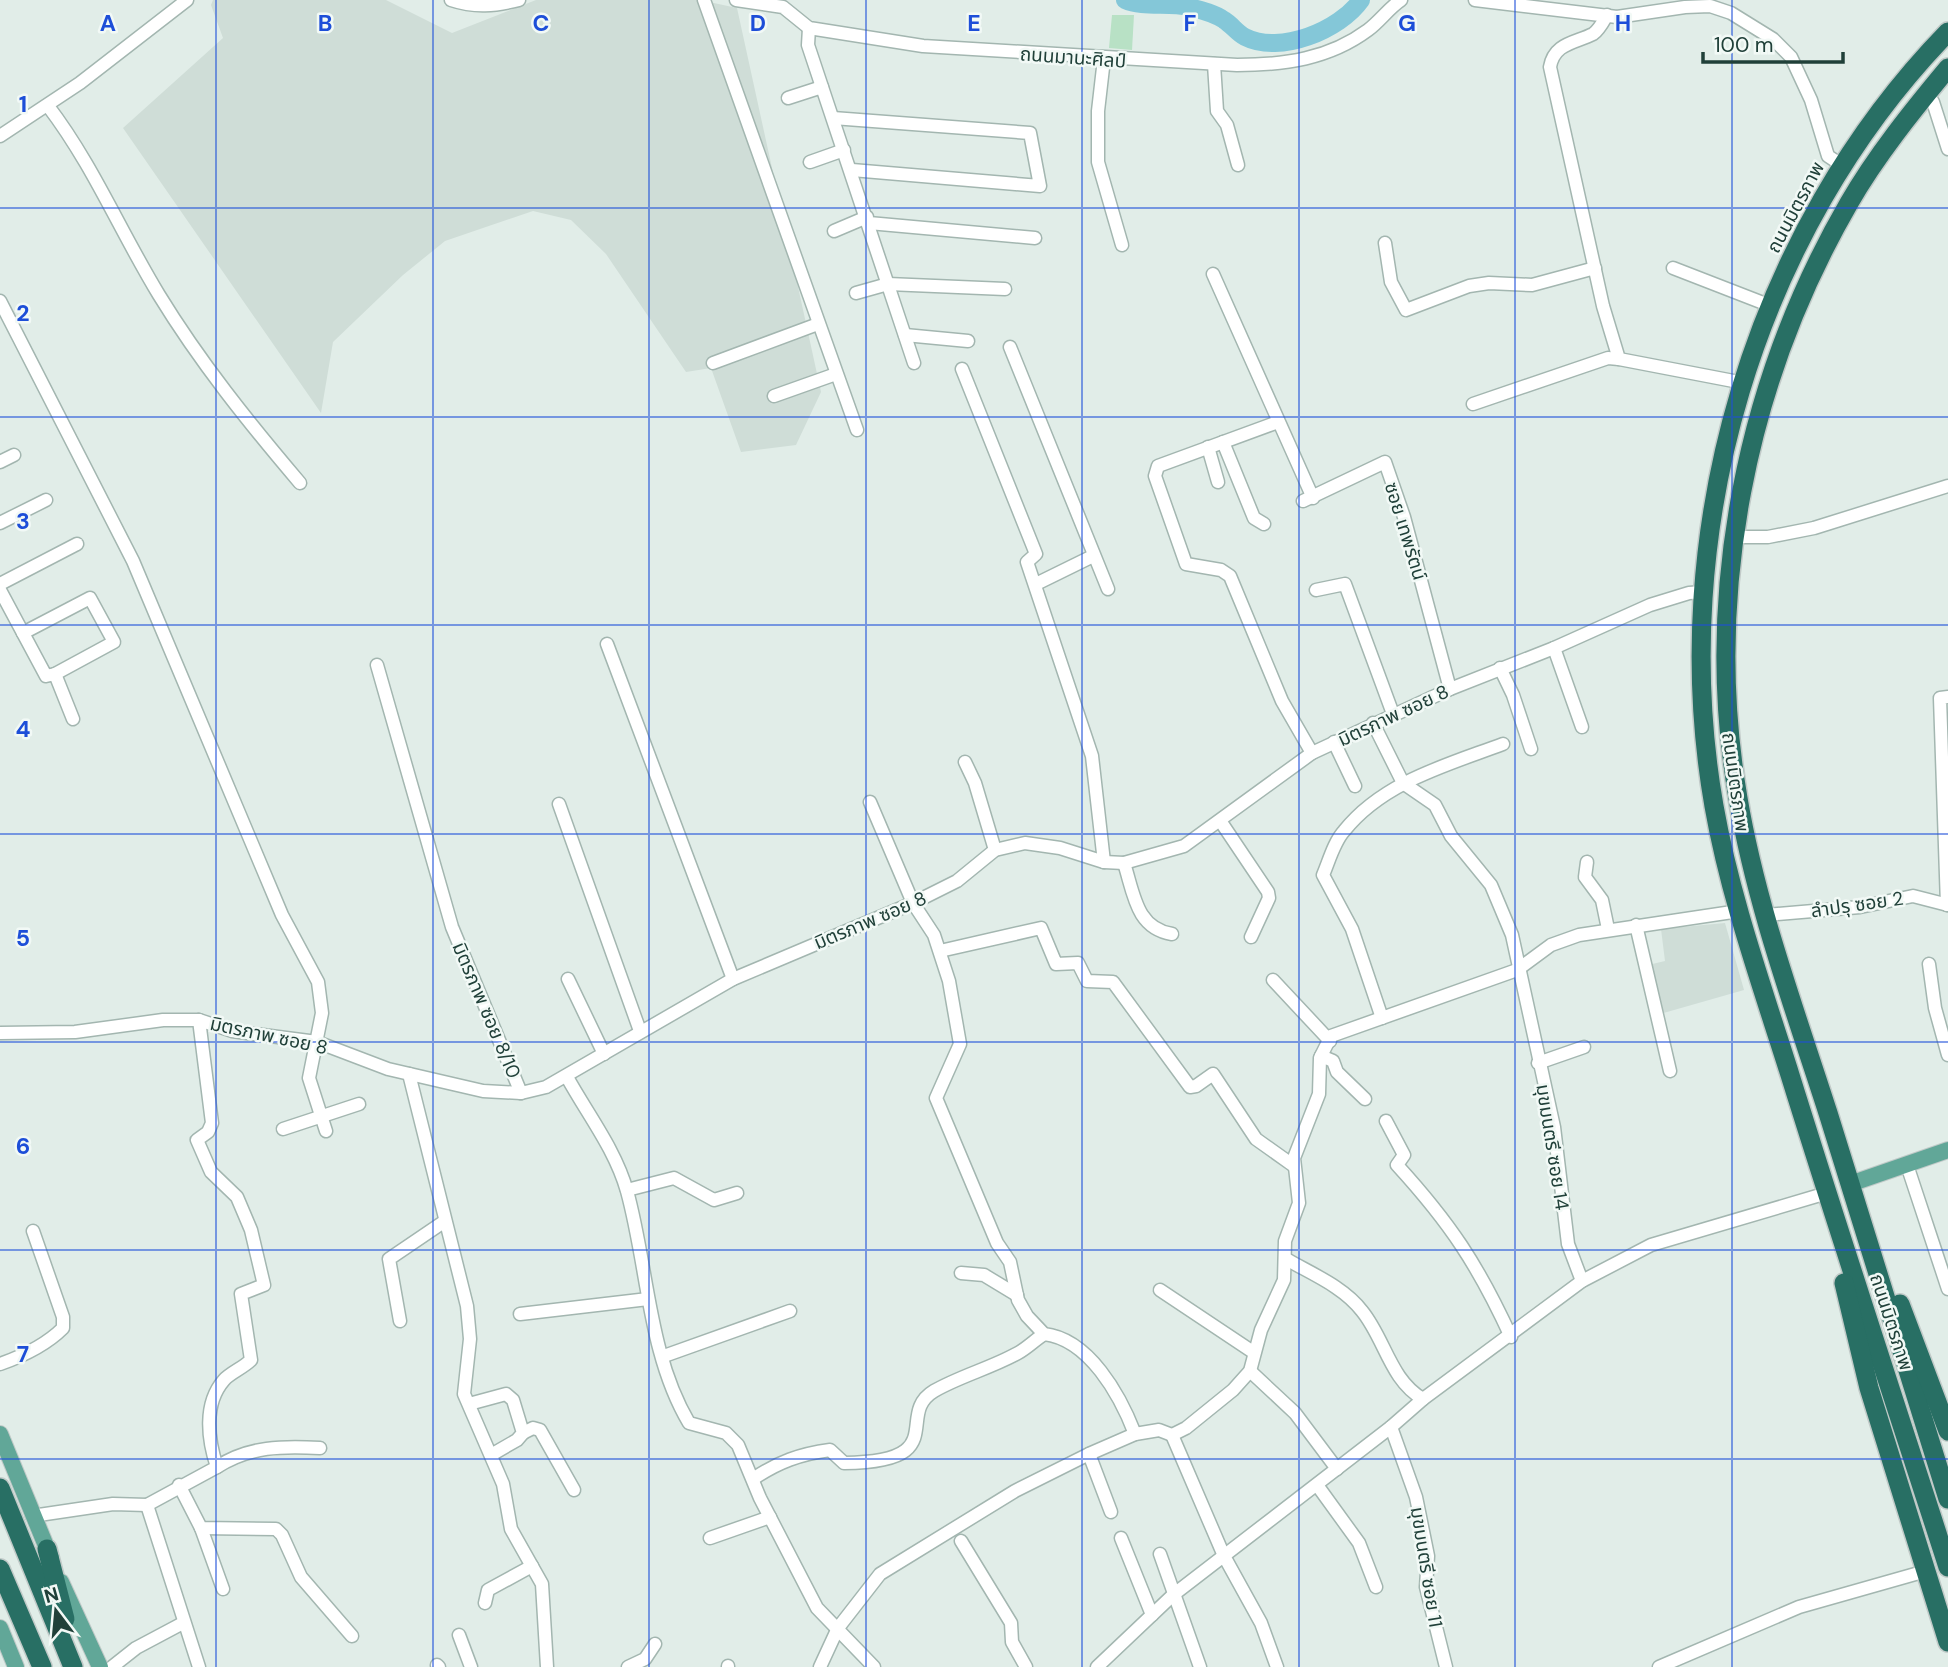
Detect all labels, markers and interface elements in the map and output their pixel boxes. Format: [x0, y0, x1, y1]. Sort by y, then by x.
text: A [100, 8, 116, 38]
text: B [318, 8, 332, 38]
text: C [533, 8, 549, 38]
text: D [750, 8, 766, 38]
text: E [967, 8, 981, 38]
text: F [1184, 8, 1197, 38]
text: G [1398, 8, 1416, 38]
text: H [1615, 8, 1631, 38]
scale bar [1703, 21, 1843, 65]
text: 100 m [1714, 31, 1774, 59]
street label: ถนนมานะศิลป์ [1019, 41, 1127, 74]
text: 1 [19, 89, 27, 119]
street label: ถนนมิตรภาพ [1761, 157, 1830, 257]
text: 2 [16, 298, 30, 328]
street label: ซอย เทพรัตน์ [1379, 479, 1432, 583]
text: 3 [16, 506, 30, 536]
street label: มิตรภาพ ซอย 8 [1334, 679, 1453, 752]
text: 4 [16, 714, 31, 744]
street label: ถนนมิตรภาพ [1716, 731, 1755, 833]
street label: มิตรภาพ ซอย 8 [810, 886, 930, 955]
street label: ลำปรุ ซอย 2 [1809, 886, 1905, 923]
text: 5 [16, 923, 30, 953]
street label: มิตรภาพ ซอย 8/10 [447, 938, 526, 1082]
street label: มิตรภาพ ซอย 8 [208, 1011, 330, 1060]
street label: มุขมนตรี ซอย 14 [1530, 1082, 1575, 1212]
text: 6 [16, 1131, 30, 1161]
street label: ถนนมิตรภาพ [1864, 1271, 1919, 1374]
text: 7 [17, 1339, 29, 1369]
street label: มุขมนตรี ซอย 11 [1405, 1505, 1448, 1629]
north arrow [21, 1576, 91, 1646]
text: N [41, 1581, 62, 1609]

